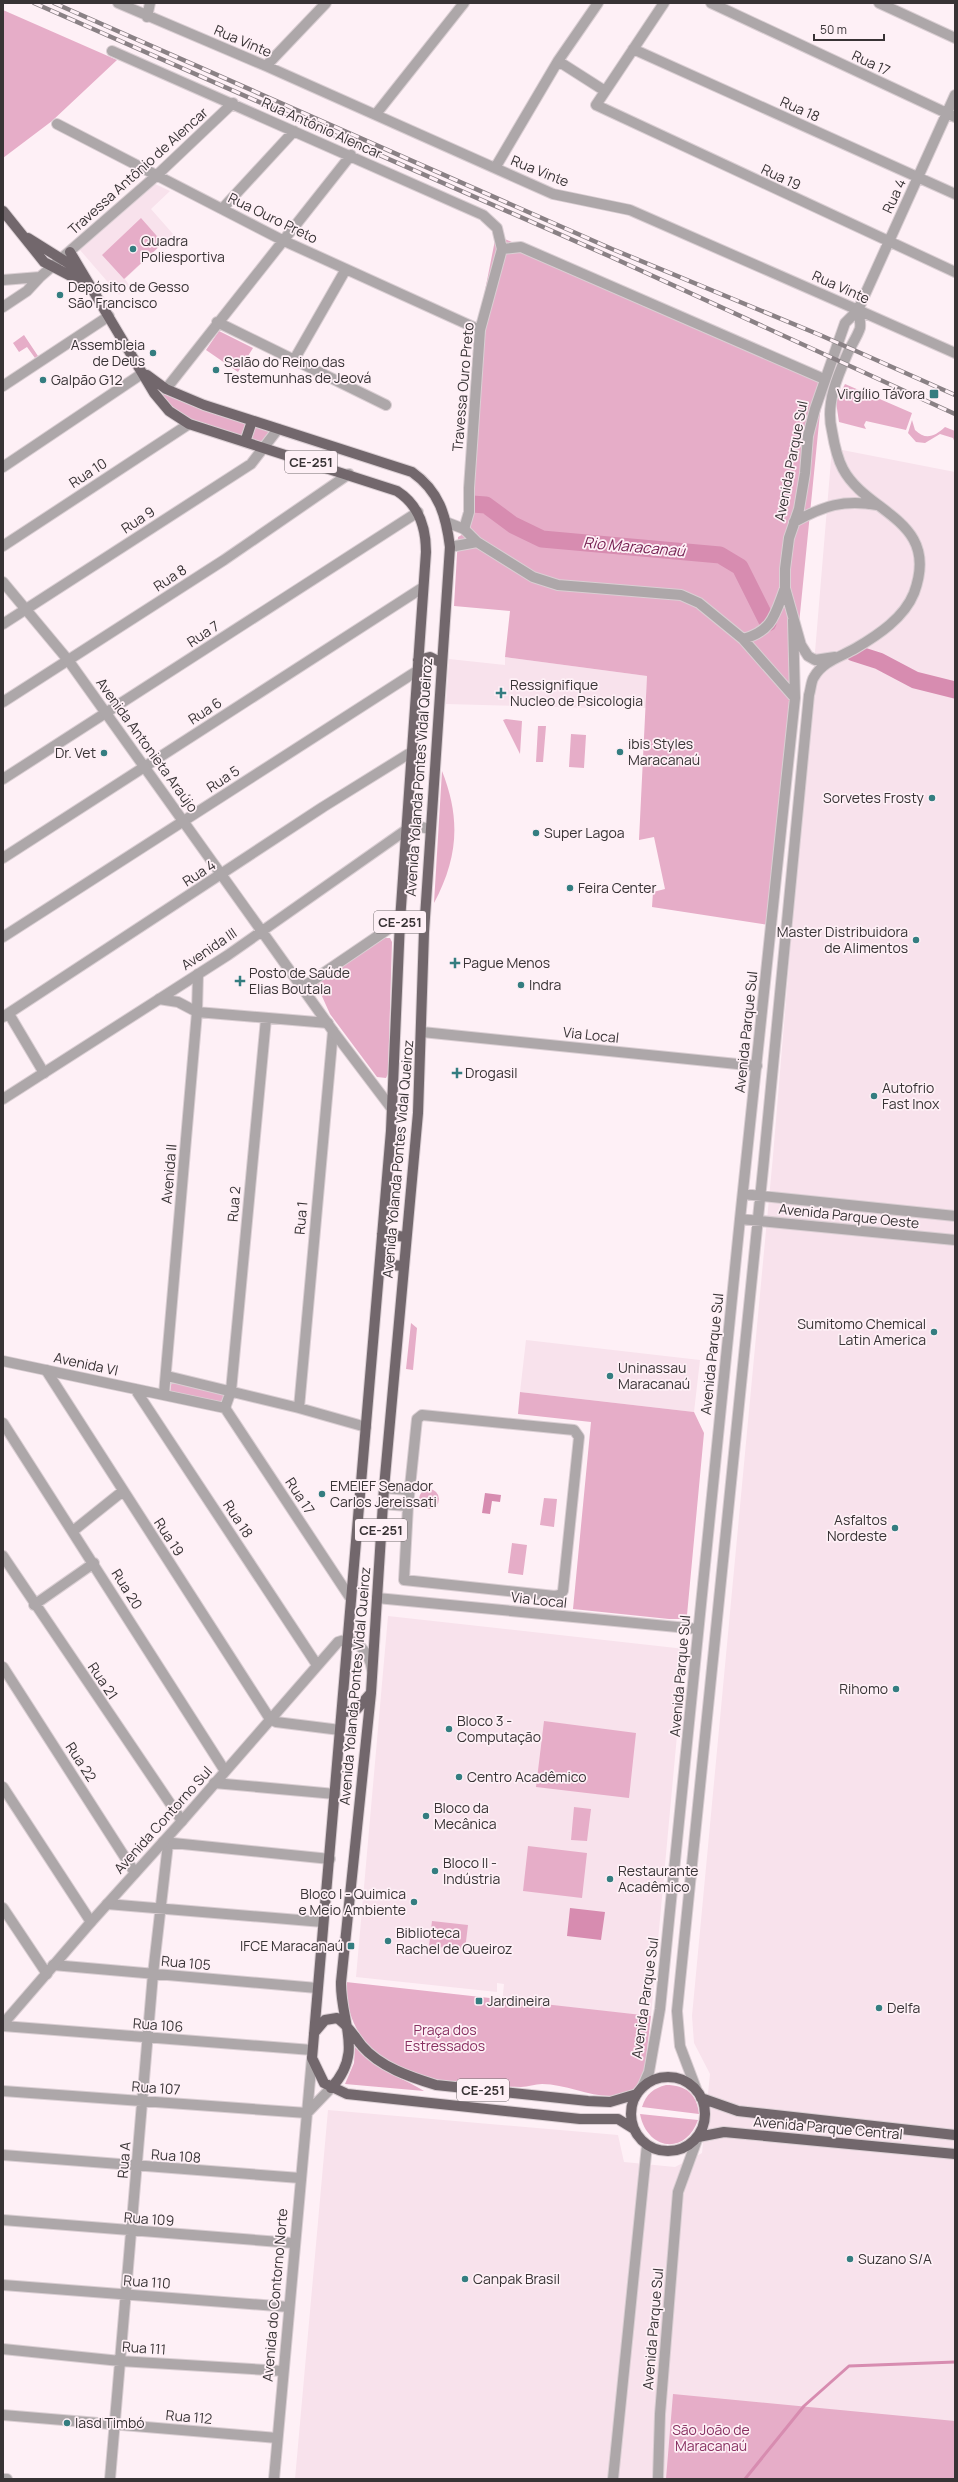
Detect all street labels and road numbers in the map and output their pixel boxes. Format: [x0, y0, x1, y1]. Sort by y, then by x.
street label: Rua Vinte [211, 20, 275, 61]
street label: Rua 17 [849, 45, 893, 80]
street label: Rua 18 [777, 91, 823, 126]
street label: Rua Antônio Alencar [259, 92, 385, 163]
street label: Travessa Antônio de Alencar [64, 103, 212, 239]
street label: Rua Vinte [508, 150, 572, 191]
street label: Rua 19 [758, 159, 804, 194]
street label: Rua 4 [877, 175, 910, 216]
street label: Rua Ouro Preto [225, 188, 321, 247]
street label: Rua Vinte [809, 265, 873, 308]
street label: Travessa Ouro Preto [447, 321, 478, 452]
street label: Avenida Parque Sul [770, 399, 812, 523]
road number: CE-251 [285, 451, 337, 473]
street label: Rua 10 [65, 453, 110, 492]
street label: Rua 9 [117, 502, 158, 537]
street label: Rua 8 [150, 560, 190, 595]
street label: Rua 7 [183, 616, 222, 651]
street label: Avenida Yolanda Pontes Vidal Queiroz [401, 657, 436, 897]
street label: Avenida Antonieta Araújo [92, 674, 203, 816]
street label: Rua 6 [184, 693, 225, 728]
street label: Rua 5 [203, 761, 243, 796]
street label: Rua 4 [178, 855, 219, 890]
road number: CE-251 [374, 911, 426, 933]
street label: Avenida III [177, 923, 240, 974]
street label: Avenida Parque Sul [730, 970, 761, 1094]
street label: Via Local [562, 1022, 620, 1047]
street label: Avenida Yolanda Pontes Vidal Queiroz [378, 1039, 417, 1279]
street label: Avenida II [156, 1143, 181, 1205]
street label: Rua 2 [222, 1185, 245, 1223]
street label: Avenida Parque Oeste [778, 1199, 920, 1232]
street label: Rua 1 [290, 1201, 311, 1235]
street label: Avenida Parque Sul [696, 1292, 727, 1416]
street label: Avenida VI [52, 1347, 120, 1380]
street label: Rua 17 [281, 1474, 319, 1518]
street label: Rua 18 [219, 1496, 258, 1541]
street label: Rua 19 [150, 1514, 189, 1559]
road number: CE-251 [355, 1519, 407, 1541]
street label: Rua 20 [108, 1565, 147, 1613]
street label: Avenida Yolanda Pontes Vidal Queiroz [335, 1566, 374, 1806]
street label: Via Local [510, 1587, 568, 1612]
street label: Avenida Parque Sul [665, 1614, 694, 1738]
street label: Rua 21 [84, 1658, 123, 1703]
street label: Rua 22 [62, 1738, 101, 1785]
street label: Avenida Contorno Sul [109, 1762, 216, 1877]
street label: Avenida Parque Sul [627, 1936, 662, 2060]
street label: Rua 105 [160, 1951, 212, 1974]
street label: Rua 106 [132, 2013, 184, 2036]
street label: Rua 107 [131, 2076, 181, 2099]
road number: CE-251 [457, 2079, 509, 2101]
street label: Avenida Parque Central [753, 2112, 904, 2143]
street label: Rua A [112, 2141, 135, 2179]
street label: Rua 108 [151, 2144, 202, 2167]
street label: Rua 109 [123, 2207, 175, 2230]
street label: Avenida do Contorno Norte [257, 2207, 292, 2382]
street label: Avenida Parque Sul [638, 2267, 667, 2391]
street label: Rua 110 [123, 2270, 171, 2293]
street label: Rua 111 [121, 2336, 167, 2359]
street label: Rua 112 [165, 2405, 213, 2428]

